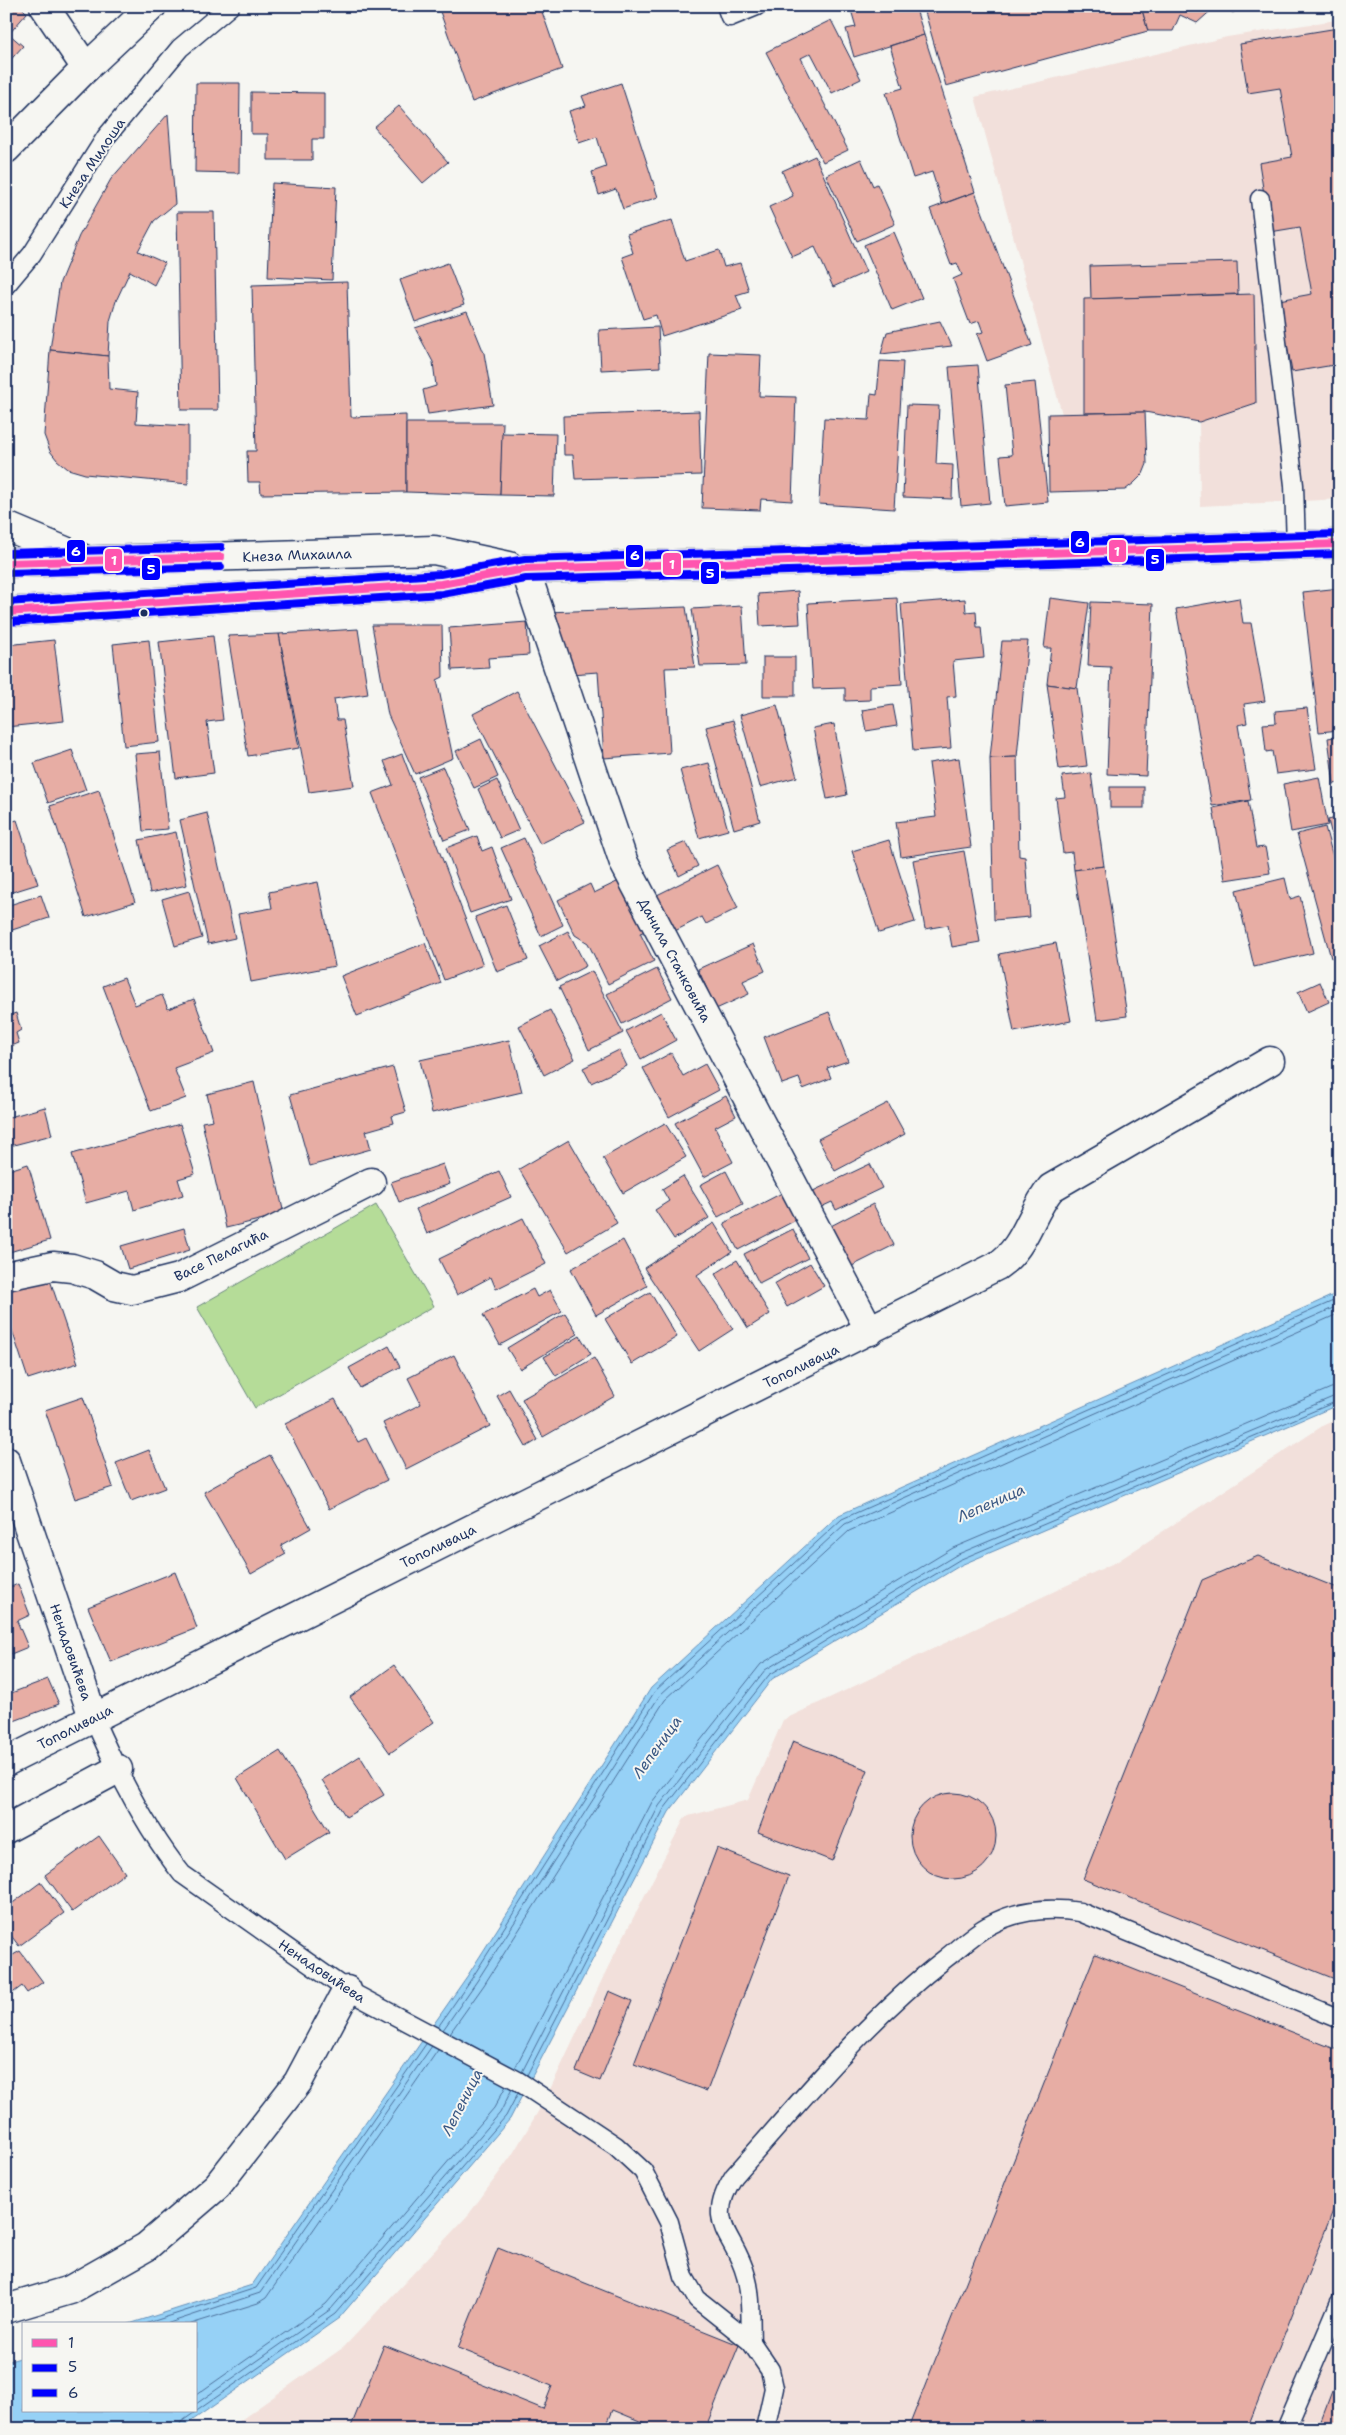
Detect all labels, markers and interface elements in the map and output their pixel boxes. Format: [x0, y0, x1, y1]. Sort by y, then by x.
street label: Кнеза Милоша [55, 114, 129, 212]
line badge: 6 [1070, 530, 1090, 554]
text: 6 [1075, 533, 1085, 551]
line badge: 6 [66, 539, 86, 563]
line badge: 1 [1108, 539, 1127, 563]
text: 6 [71, 542, 81, 560]
text: 1 [1114, 542, 1120, 560]
street label: Кнеза Михаила [242, 544, 352, 566]
line badge: 6 [625, 544, 644, 568]
text: 6 [630, 546, 640, 564]
line badge: 1 [104, 548, 123, 572]
line badge: 5 [1145, 548, 1165, 572]
text: 5 [1151, 550, 1160, 568]
text: 1 [111, 551, 117, 569]
line badge: 1 [662, 552, 682, 576]
text: 1 [669, 555, 675, 573]
line badge: 5 [141, 557, 161, 581]
text: 5 [147, 560, 156, 578]
line badge: 5 [700, 561, 720, 585]
text: 5 [706, 564, 715, 582]
unlabelled marker [139, 608, 149, 618]
street label: Данила Станковића [635, 895, 716, 1026]
street label: Васе Пелагића [171, 1224, 271, 1285]
street label: Тополиваца [760, 1340, 842, 1392]
water label: Лепеница [953, 1479, 1028, 1527]
street label: Тополиваца [397, 1520, 479, 1572]
street label: Ненадовићева [46, 1601, 96, 1703]
street label: Тополиваца [34, 1700, 116, 1754]
water label: Лепеница [627, 1712, 686, 1783]
street label: Ненадовићева [275, 1935, 369, 2007]
water label: Лепеница [436, 2065, 487, 2140]
legend [22, 2322, 198, 2412]
text: 1 [68, 2333, 74, 2353]
text: 5 [68, 2357, 77, 2377]
text: 6 [68, 2383, 79, 2403]

